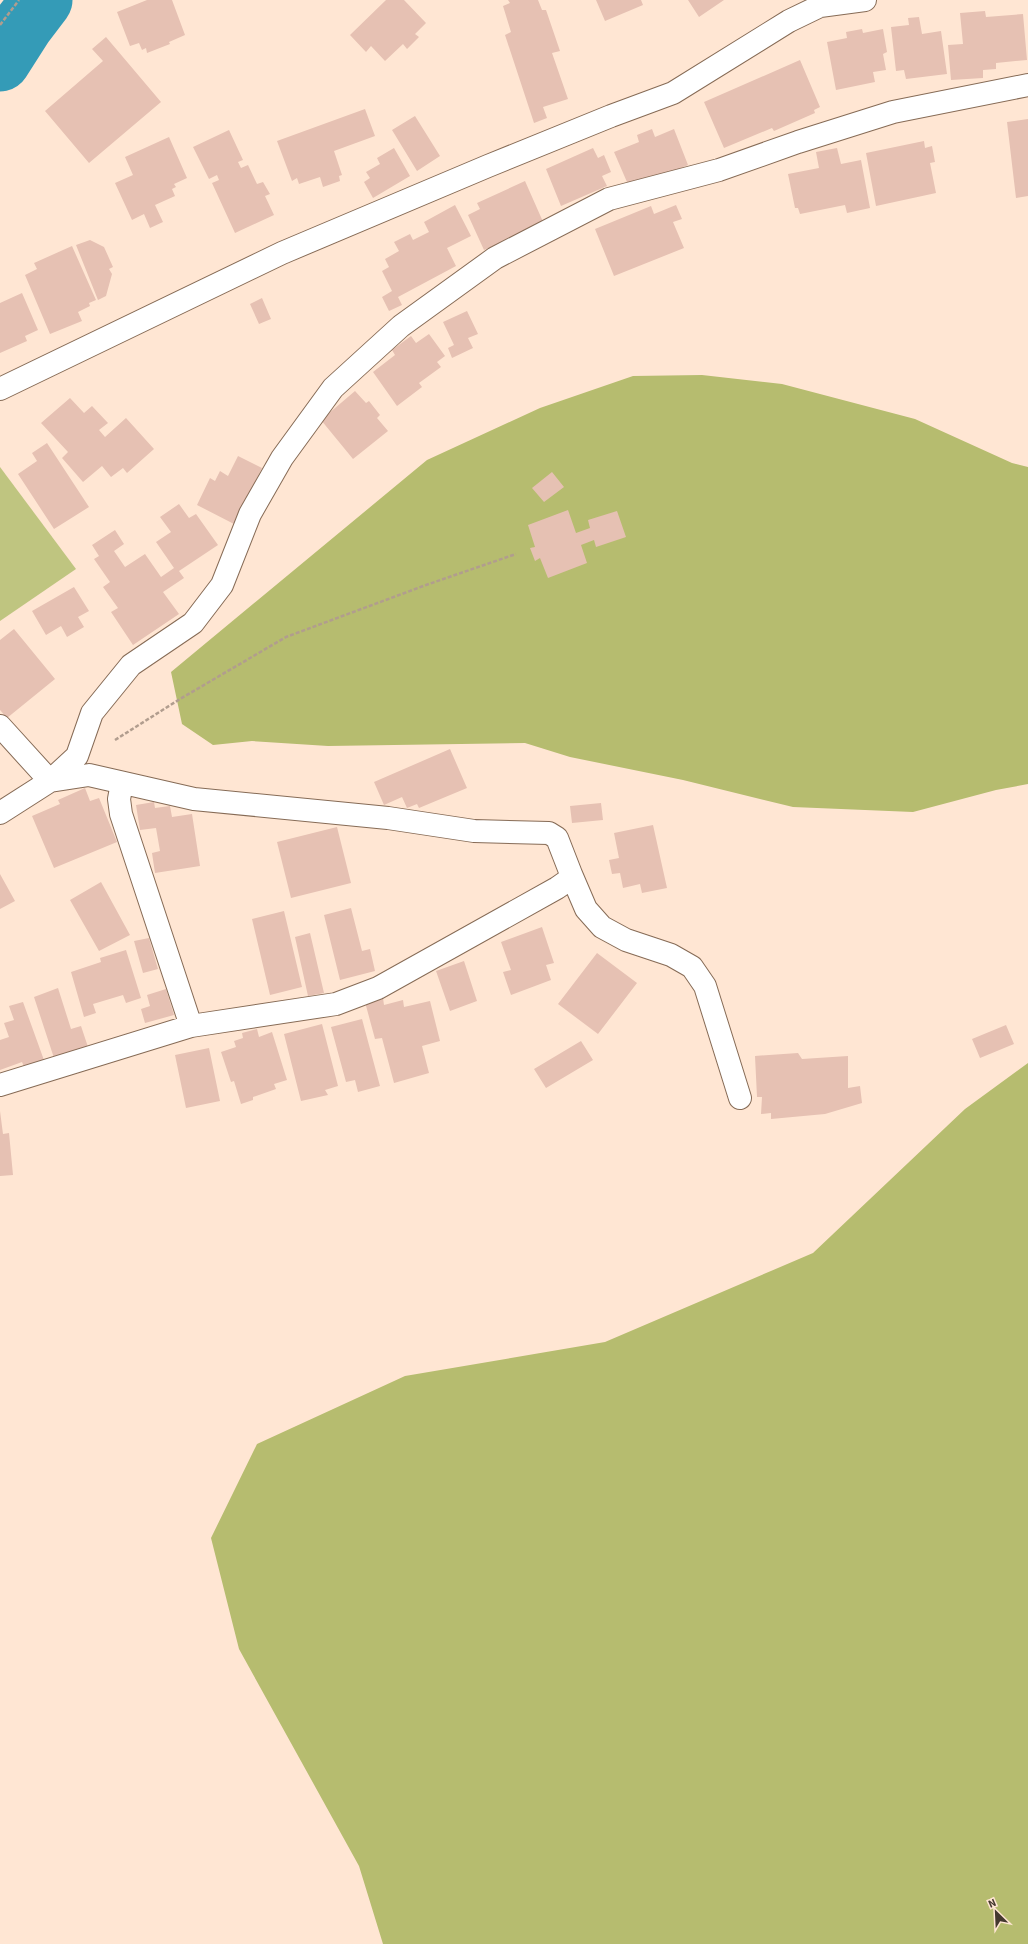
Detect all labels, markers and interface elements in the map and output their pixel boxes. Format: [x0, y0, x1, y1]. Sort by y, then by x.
north arrow [976, 1892, 1016, 1932]
text: N [986, 1895, 999, 1912]

